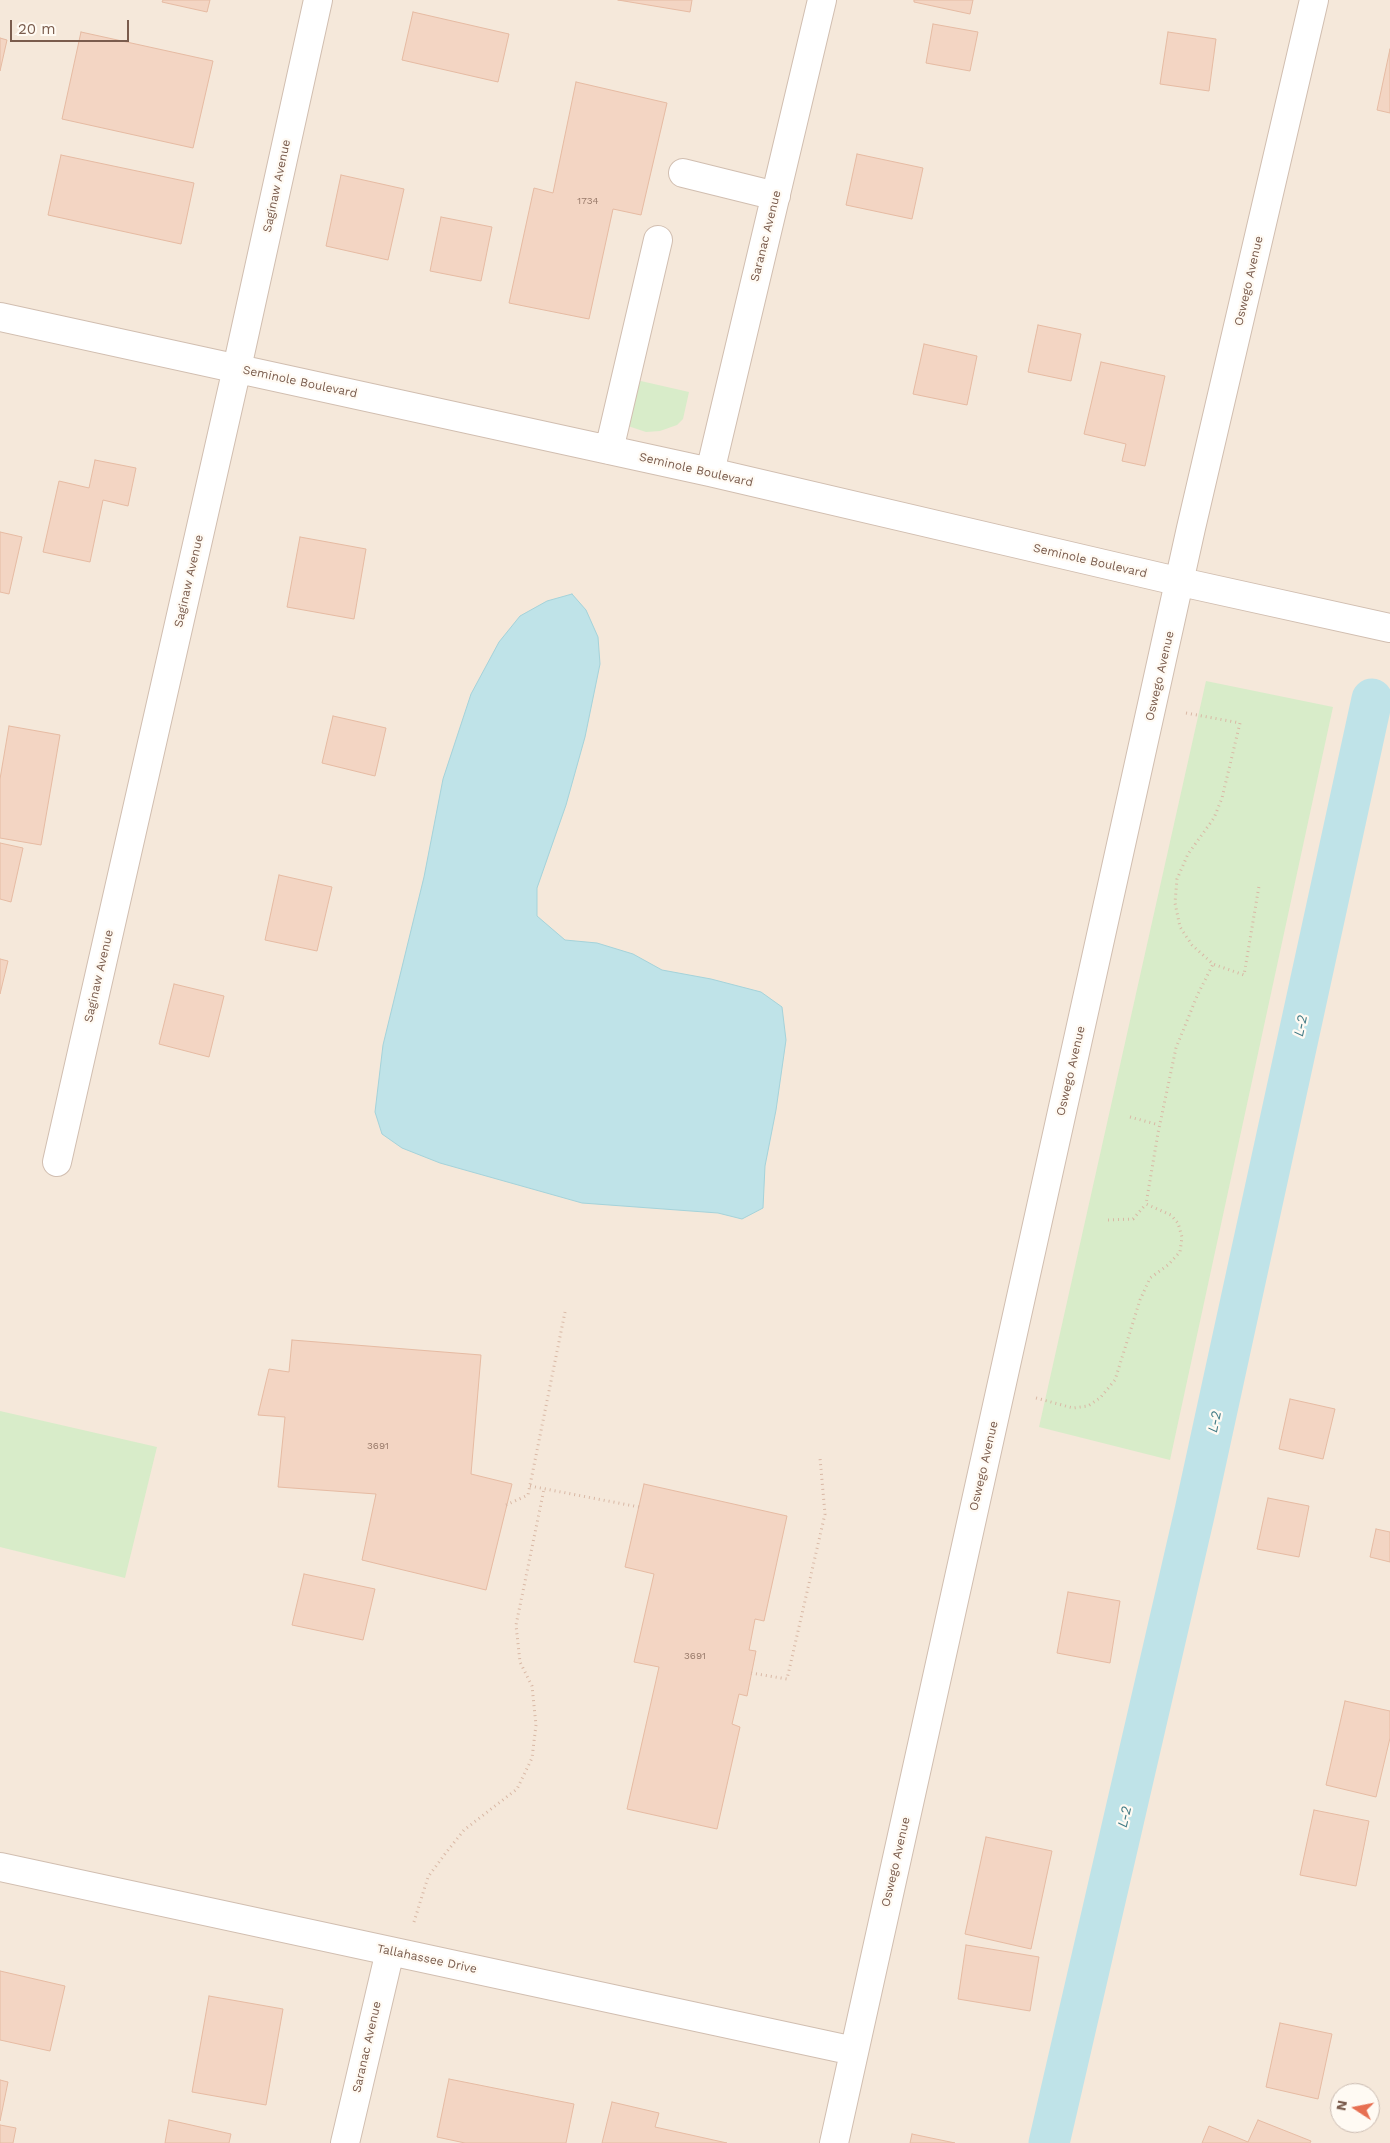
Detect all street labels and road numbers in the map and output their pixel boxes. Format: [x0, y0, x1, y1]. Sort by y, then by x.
street label: Saginaw Avenue [260, 138, 294, 234]
street label: Saranac Avenue [748, 189, 784, 283]
street label: Oswego Avenue [1232, 235, 1266, 327]
street label: Seminole Boulevard [242, 363, 358, 401]
street label: Seminole Boulevard [638, 450, 754, 490]
street label: Saginaw Avenue [171, 533, 207, 629]
street label: Seminole Boulevard [1032, 541, 1148, 581]
street label: Oswego Avenue [1143, 630, 1177, 722]
street label: Saginaw Avenue [81, 928, 117, 1024]
street label: Oswego Avenue [1054, 1025, 1088, 1117]
street label: Oswego Avenue [967, 1420, 1001, 1512]
street label: Oswego Avenue [879, 1816, 913, 1908]
street label: Tallahassee Drive [376, 1941, 478, 1977]
street label: Saranac Avenue [349, 2000, 385, 2094]

